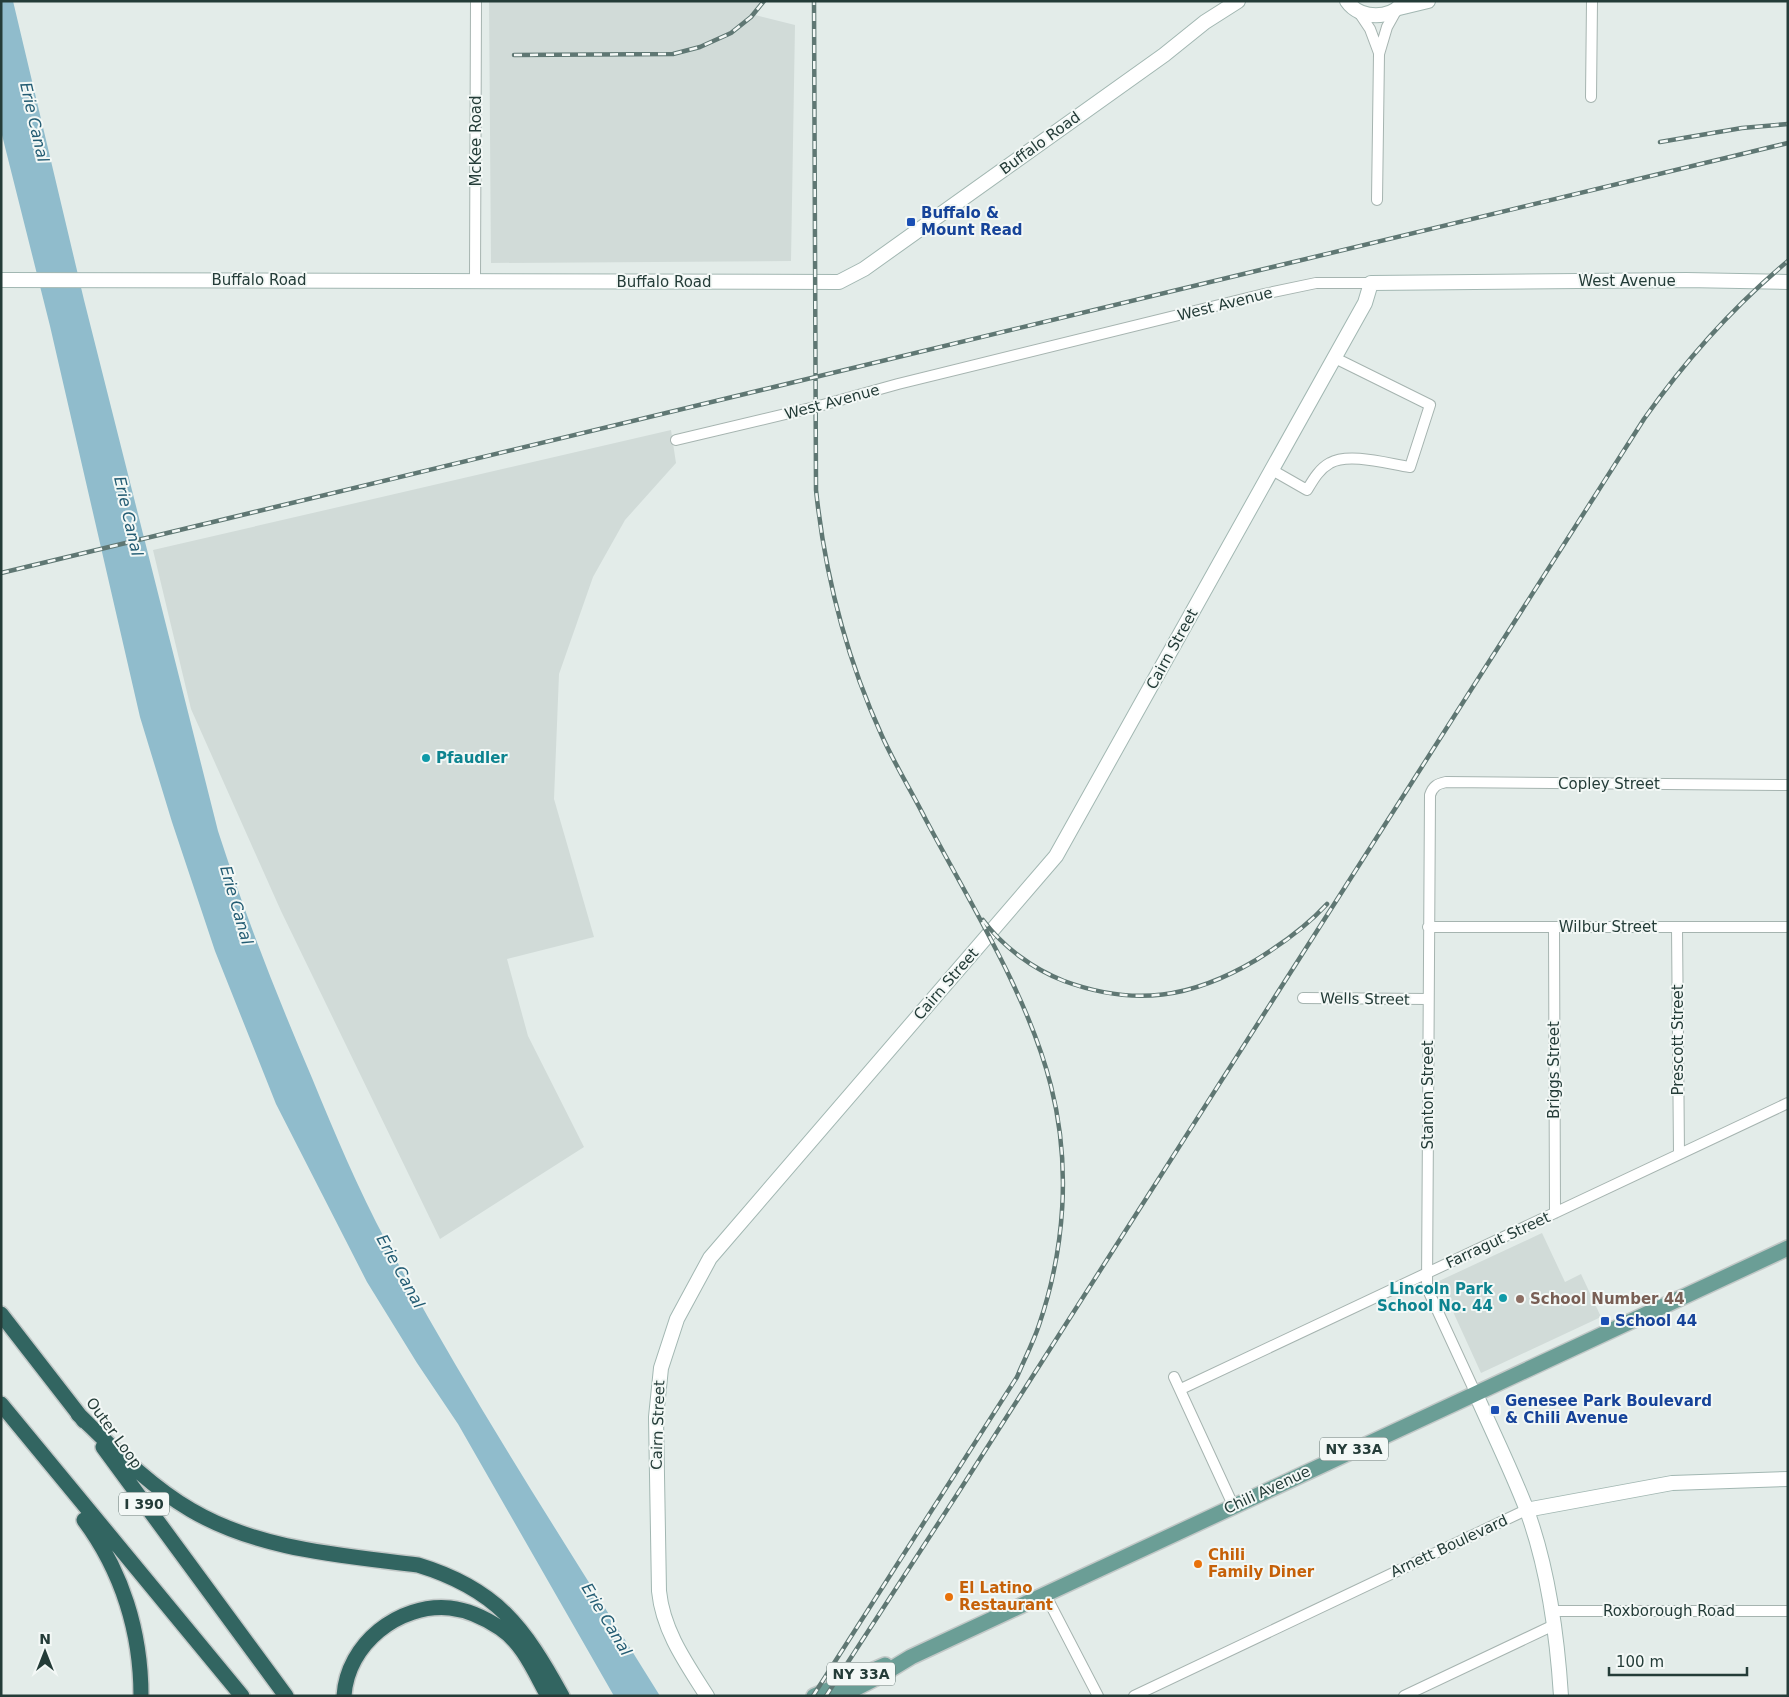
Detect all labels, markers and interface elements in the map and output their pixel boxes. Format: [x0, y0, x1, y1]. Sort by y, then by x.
water label: Erie Canal [16, 80, 53, 164]
street label: McKee Road [467, 95, 485, 187]
street label: Buffalo Road [996, 108, 1084, 178]
place label: Buffalo & Mount Read [921, 204, 1023, 239]
marker: Buffalo & Mount Read [905, 216, 917, 228]
street label: Buffalo Road [211, 271, 307, 289]
street label: West Avenue [1578, 272, 1676, 290]
street label: Buffalo Road [616, 273, 712, 291]
street label: West Avenue [1176, 283, 1274, 325]
street label: West Avenue [783, 381, 881, 423]
water label: Erie Canal [110, 474, 147, 558]
street label: Cairn Street [1142, 605, 1202, 693]
place label: Pfaudler [436, 749, 508, 767]
marker: Pfaudler [420, 752, 432, 764]
street label: Copley Street [1558, 775, 1660, 793]
water label: Erie Canal [216, 863, 257, 947]
street label: Wilbur Street [1559, 918, 1657, 936]
street label: Cairn Street [910, 944, 982, 1024]
street label: Prescott Street [1669, 984, 1687, 1096]
street label: Wells Street [1320, 989, 1410, 1009]
street label: Briggs Street [1545, 1021, 1563, 1119]
street label: Stanton Street [1419, 1040, 1437, 1150]
street label: Farragut Street [1443, 1208, 1553, 1272]
water label: Erie Canal [373, 1231, 429, 1312]
place label: Lincoln Park School No. 44 [1377, 1280, 1494, 1315]
place label: School Number 44 [1530, 1290, 1685, 1308]
marker: Lincoln Park School No. 44 [1497, 1292, 1509, 1304]
marker: School Number 44 [1514, 1293, 1526, 1305]
place label: School 44 [1615, 1312, 1697, 1330]
marker: School 44 [1599, 1315, 1611, 1327]
street label: Cairn Street [647, 1380, 669, 1470]
place label: Genesee Park Boulevard & Chili Avenue [1505, 1392, 1712, 1427]
street label: Outer Loop [82, 1394, 146, 1472]
marker: Genesee Park Boulevard & Chili Avenue [1489, 1404, 1501, 1416]
road number: NY 33A [1320, 1438, 1388, 1460]
street label: Chili Avenue [1221, 1462, 1313, 1518]
road number: I 390 [119, 1492, 169, 1516]
street label: Arnett Boulevard [1388, 1511, 1510, 1581]
place label: Chili Family Diner [1208, 1546, 1315, 1581]
marker: Chili Family Diner [1192, 1558, 1204, 1570]
water label: Erie Canal [577, 1579, 636, 1660]
place label: El Latino Restaurant [959, 1579, 1053, 1614]
marker: El Latino Restaurant [943, 1591, 955, 1603]
street label: Roxborough Road [1603, 1602, 1735, 1620]
north arrow [20, 1627, 70, 1677]
text: N [39, 1631, 51, 1647]
scale bar [1609, 1644, 1746, 1676]
text: 100 m [1616, 1653, 1664, 1671]
road number: NY 33A [827, 1662, 895, 1686]

